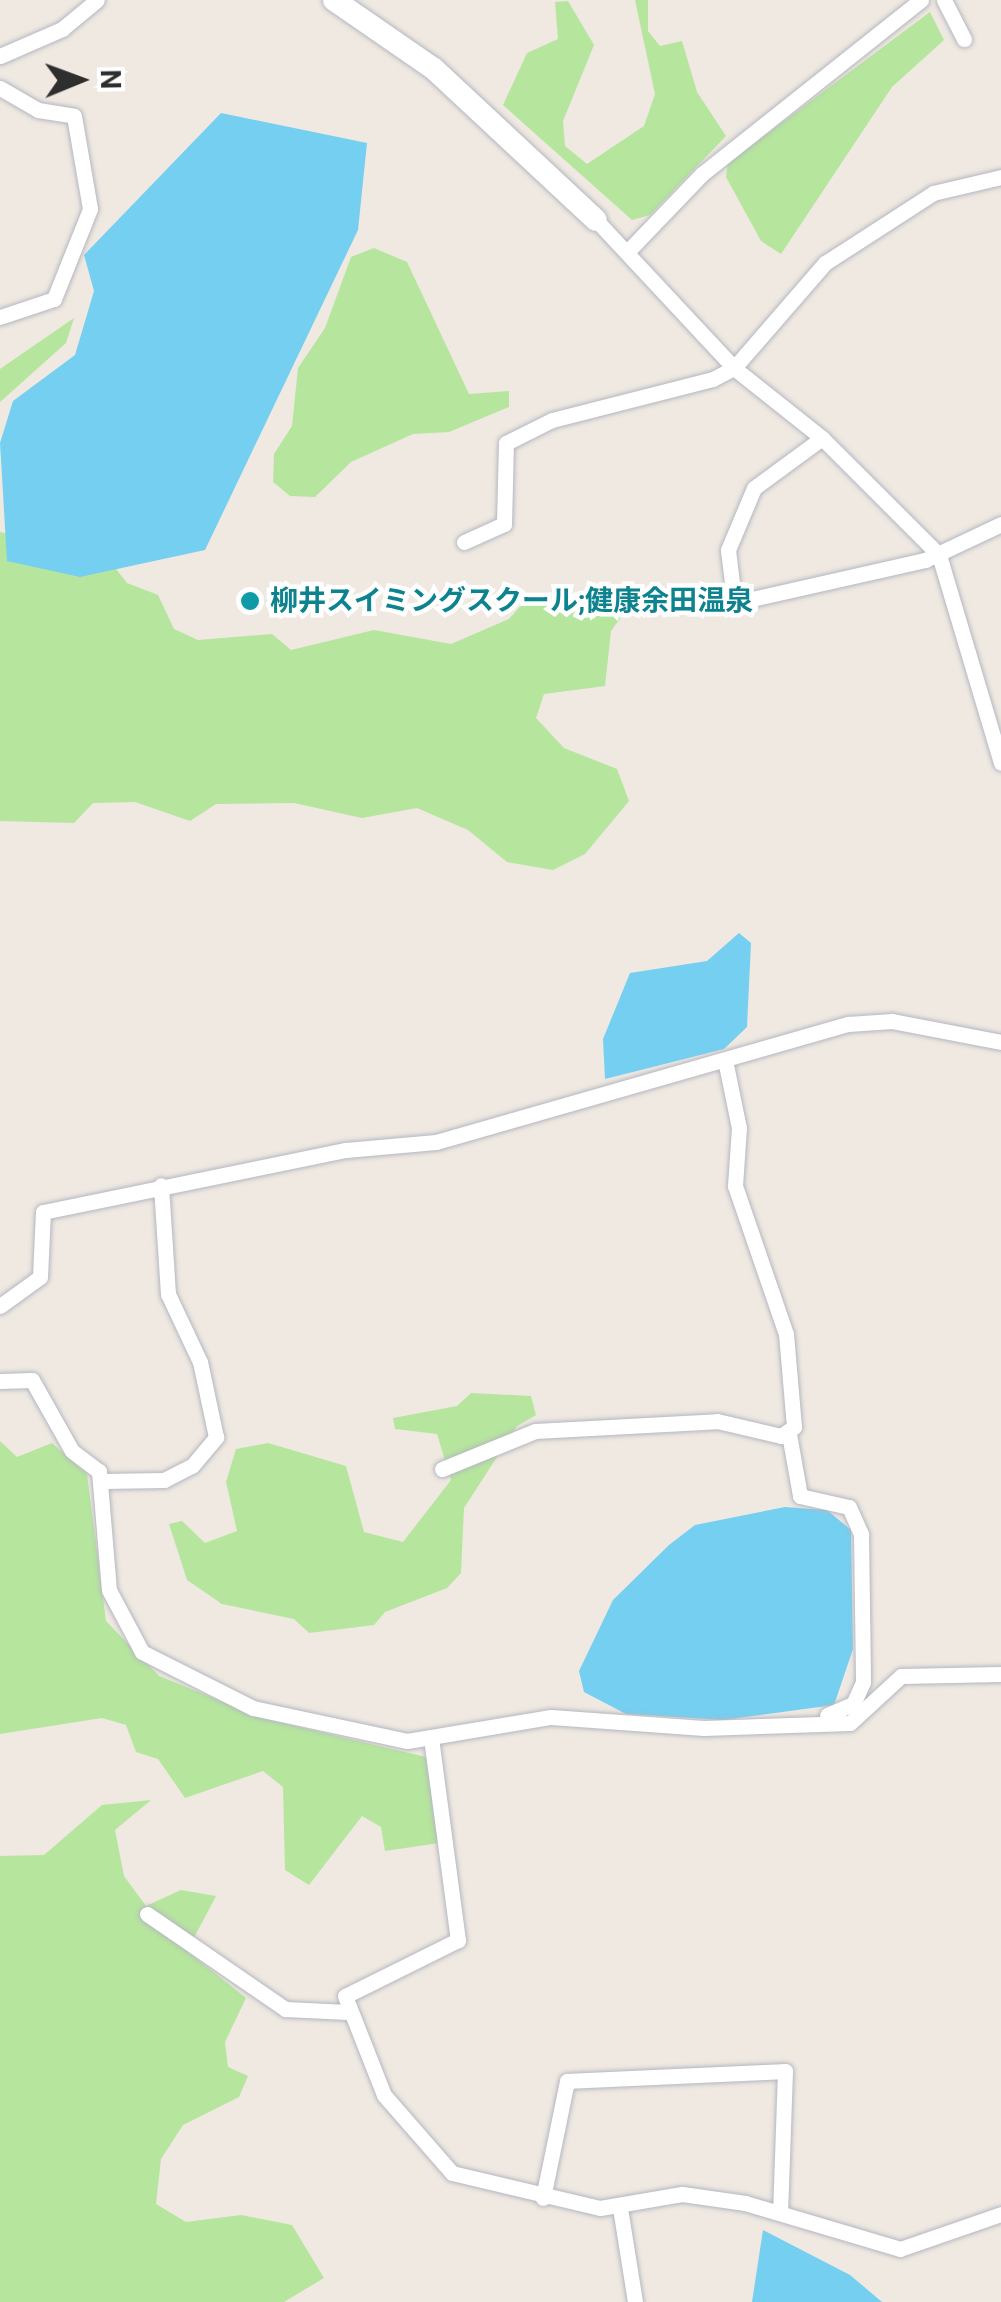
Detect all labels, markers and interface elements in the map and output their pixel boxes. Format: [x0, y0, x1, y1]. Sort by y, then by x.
north arrow [30, 30, 130, 130]
text: N [94, 69, 127, 90]
place label: 柳井スイミングスクール;健康余田温泉 [270, 584, 753, 618]
marker: 柳井スイミングスクール;健康余田温泉 [239, 590, 261, 612]

